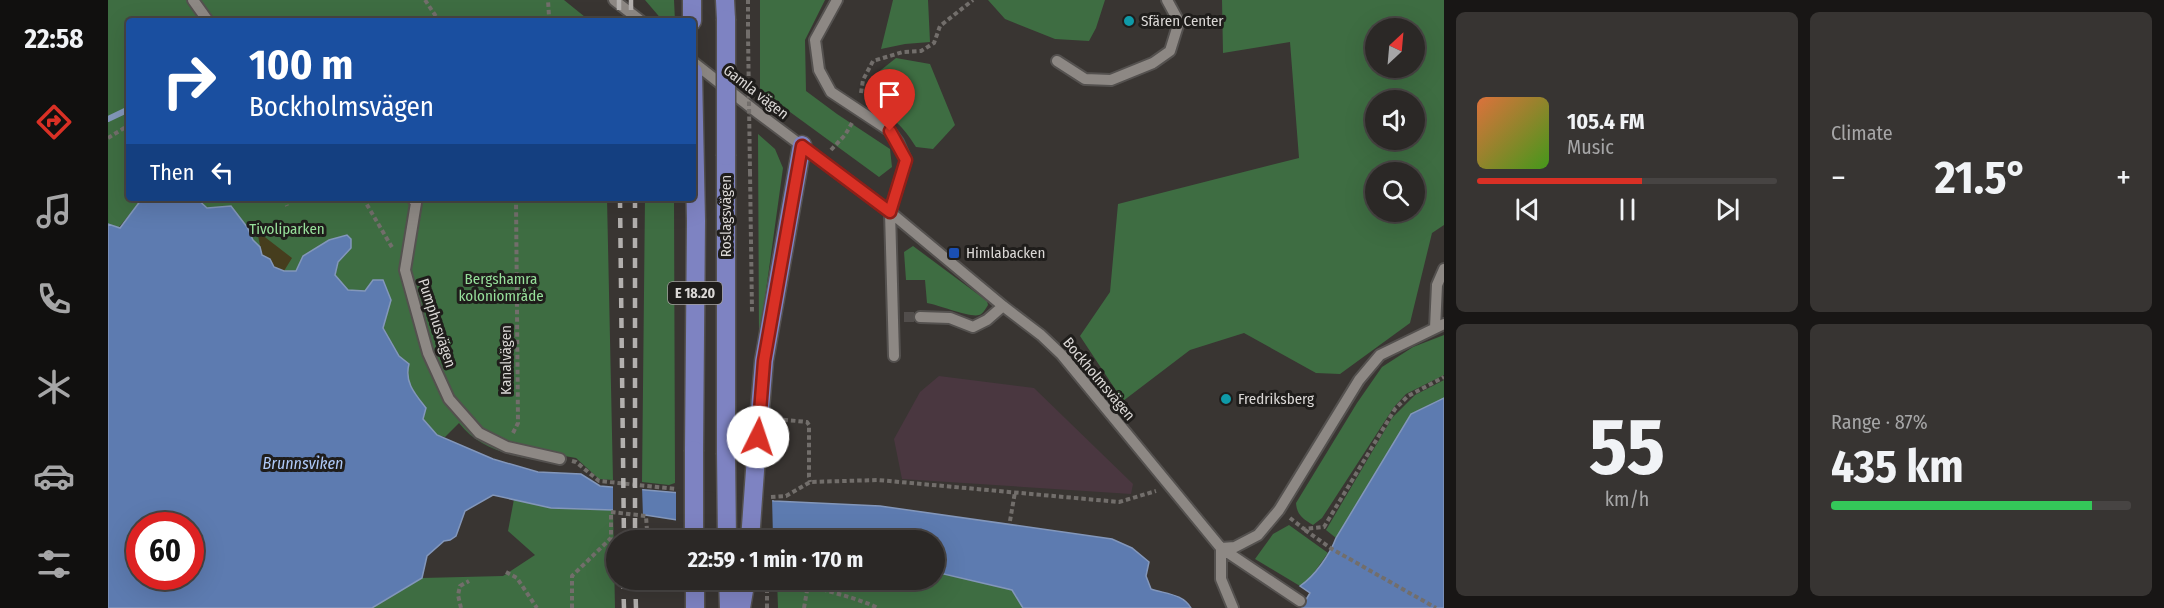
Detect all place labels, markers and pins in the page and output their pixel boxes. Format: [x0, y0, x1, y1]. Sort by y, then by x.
place label: Sfären Center [1141, 12, 1224, 30]
marker: Sfären Center [1122, 14, 1136, 28]
pin [864, 69, 915, 131]
place label: Himlabacken [966, 244, 1045, 262]
marker: Himlabacken [947, 246, 961, 260]
place label: Fredriksberg [1238, 390, 1314, 408]
marker: Fredriksberg [1219, 392, 1233, 406]

